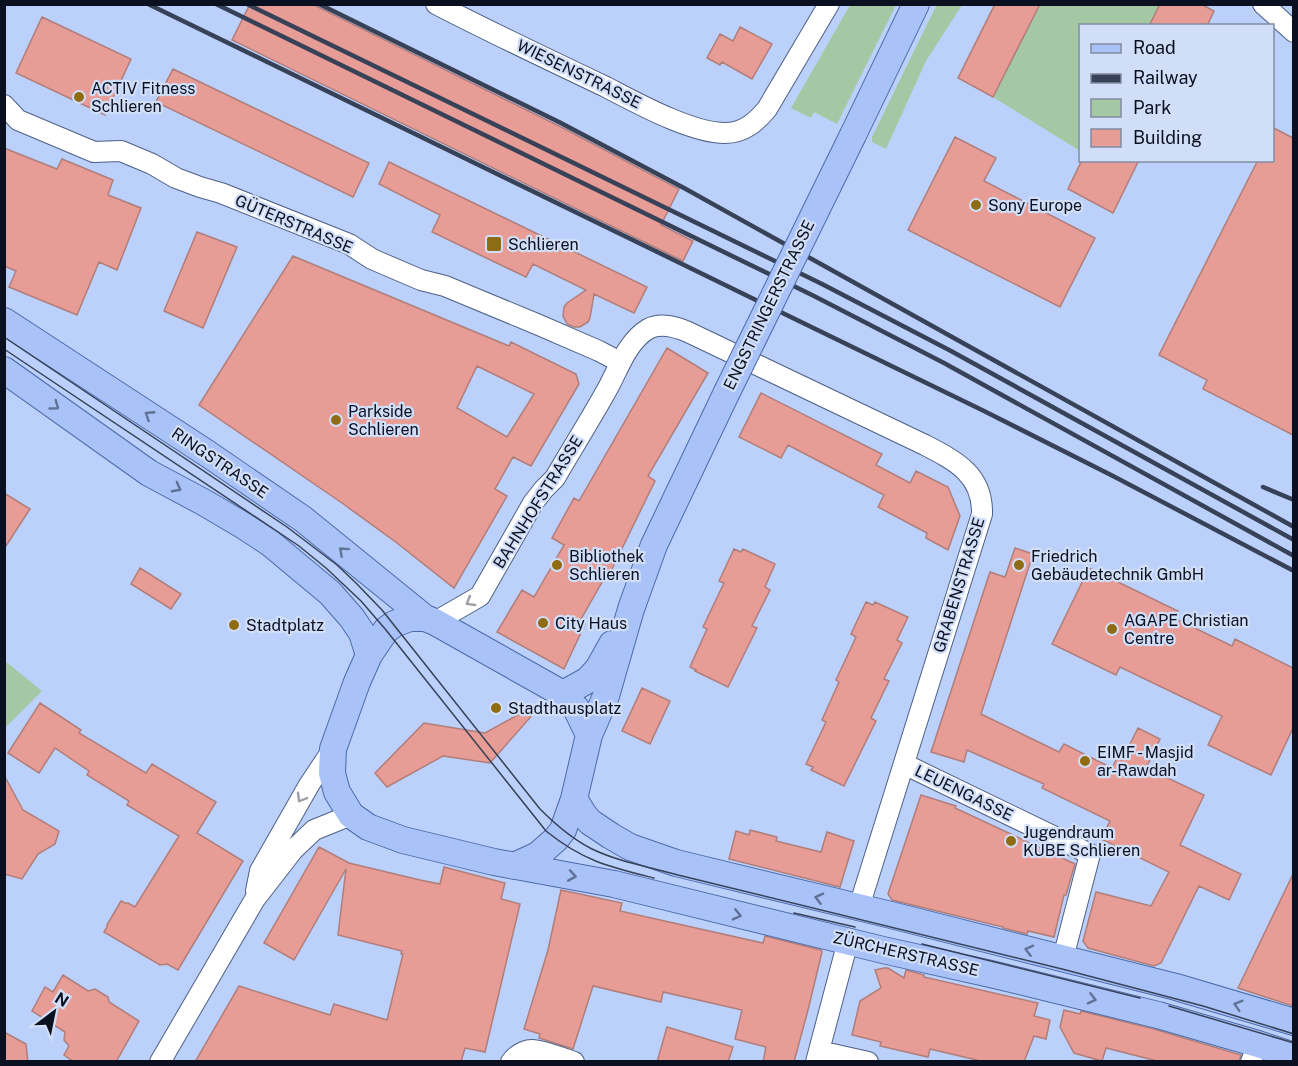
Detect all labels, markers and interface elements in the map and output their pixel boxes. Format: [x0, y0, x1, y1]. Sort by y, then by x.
legend [1079, 24, 1274, 162]
street label: WIESENSTRASSE [514, 36, 644, 112]
text: Road [1133, 37, 1176, 58]
text: Railway [1133, 67, 1198, 88]
place label: ACTIV Fitness Schlieren [91, 79, 195, 116]
marker: ACTIV Fitness Schlieren [72, 90, 86, 104]
text: Park [1133, 97, 1171, 118]
text: Building [1133, 127, 1202, 148]
street label: GÜTERSTRASSE [232, 190, 356, 257]
place label: Sony Europe [988, 196, 1082, 215]
marker: Sony Europe [969, 198, 983, 212]
street label: ENGSTRINGERSTRASSE [720, 217, 818, 393]
marker: Schlieren [485, 235, 503, 253]
place label: Schlieren [508, 235, 579, 254]
one-way arrow [48, 399, 59, 410]
place label: Parkside Schlieren [348, 402, 419, 439]
one-way arrow [144, 411, 155, 422]
marker: Parkside Schlieren [329, 413, 343, 427]
street label: RINGSTRASSE [168, 424, 272, 502]
street label: BAHNHOFSTRASSE [489, 432, 587, 572]
one-way arrow [171, 481, 181, 492]
street label: GRABENSTRASSE [929, 515, 989, 655]
one-way arrow [339, 547, 349, 558]
place label: Bibliothek Schlieren [569, 547, 644, 584]
place label: Friedrich Gebäudetechnik GmbH [1031, 547, 1204, 584]
marker: Bibliothek Schlieren [550, 558, 564, 572]
marker: Friedrich Gebäudetechnik GmbH [1012, 558, 1026, 572]
one-way arrow [466, 595, 476, 607]
place label: AGAPE Christian Centre [1124, 611, 1249, 648]
place label: City Haus [555, 614, 627, 633]
place label: Stadtplatz [246, 616, 324, 635]
marker: City Haus [536, 616, 550, 630]
marker: Stadtplatz [227, 618, 241, 632]
marker: AGAPE Christian Centre [1105, 622, 1119, 636]
place label: Stadthausplatz [508, 699, 622, 718]
marker: Stadthausplatz [489, 701, 503, 715]
place label: EIMF - Masjid ar-Rawdah [1097, 743, 1193, 780]
marker: EIMF - Masjid ar-Rawdah [1078, 754, 1092, 768]
street label: LEUENGASSE [912, 761, 1016, 825]
one-way arrow [297, 792, 309, 802]
place label: Jugendraum KUBE Schlieren [1023, 823, 1140, 860]
marker: Jugendraum KUBE Schlieren [1004, 834, 1018, 848]
one-way arrow [567, 870, 576, 882]
one-way arrow [814, 892, 824, 905]
one-way arrow [732, 907, 742, 920]
street label: ZÜRCHERSTRASSE [831, 927, 981, 980]
one-way arrow [1024, 944, 1034, 957]
north arrow [24, 982, 84, 1042]
text: N [51, 988, 72, 1011]
one-way arrow [1087, 992, 1097, 1005]
one-way arrow [1233, 1000, 1244, 1012]

